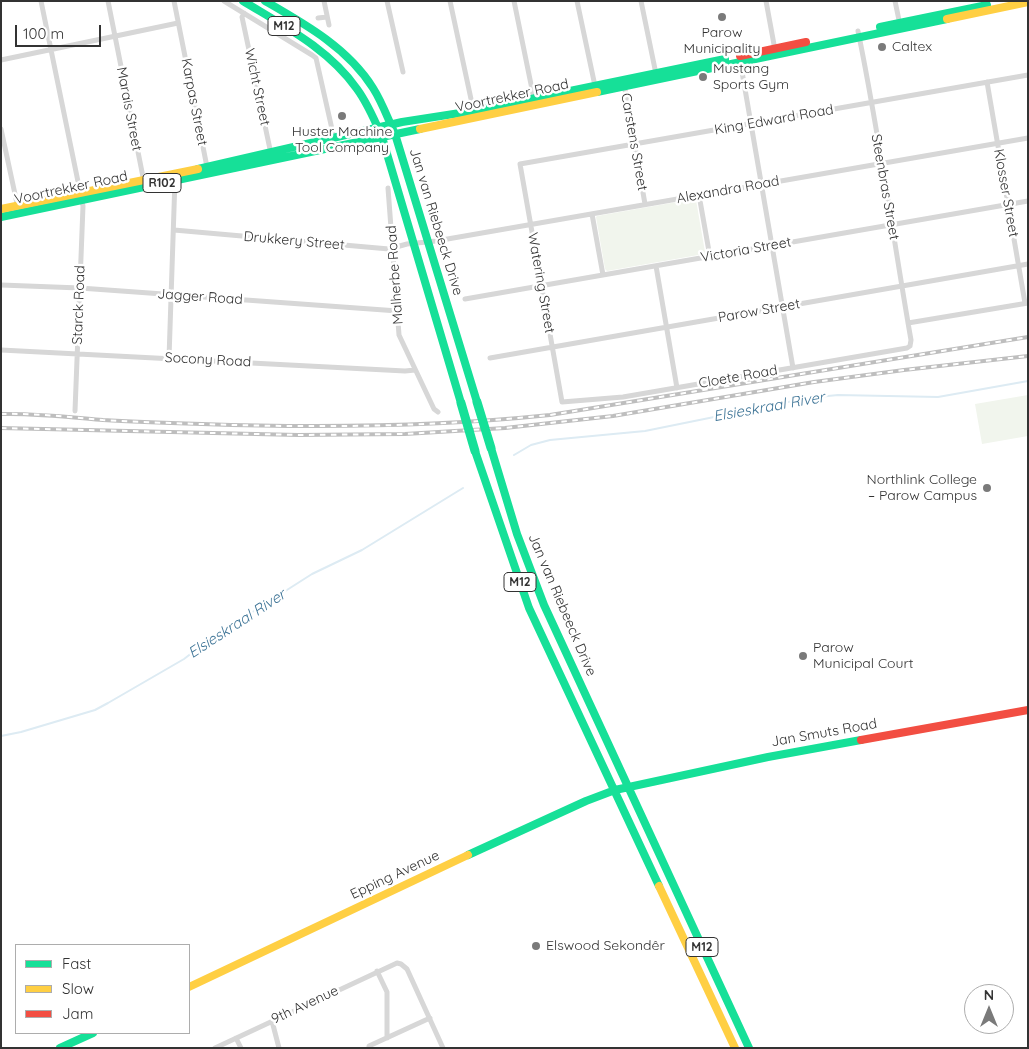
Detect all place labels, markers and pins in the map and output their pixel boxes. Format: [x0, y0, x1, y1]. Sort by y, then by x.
marker: Parow Municipality [716, 11, 728, 23]
place label: Parow Municipality [684, 25, 760, 58]
place label: Caltex [892, 39, 932, 55]
marker: Caltex [876, 41, 888, 53]
place label: Mustang Sports Gym [713, 61, 789, 94]
marker: Mustang Sports Gym [697, 71, 709, 83]
marker: Huster Machine Tool Company [336, 110, 348, 122]
place label: Huster Machine Tool Company [292, 124, 392, 156]
place label: Northlink College – Parow Campus [867, 472, 977, 504]
marker: Northlink College – Parow Campus [981, 482, 993, 494]
place label: Parow Municipal Court [813, 640, 914, 672]
marker: Parow Municipal Court [797, 650, 809, 662]
place label: Elswood Sekondêr [546, 938, 665, 954]
marker: Elswood Sekondêr [530, 940, 542, 952]

